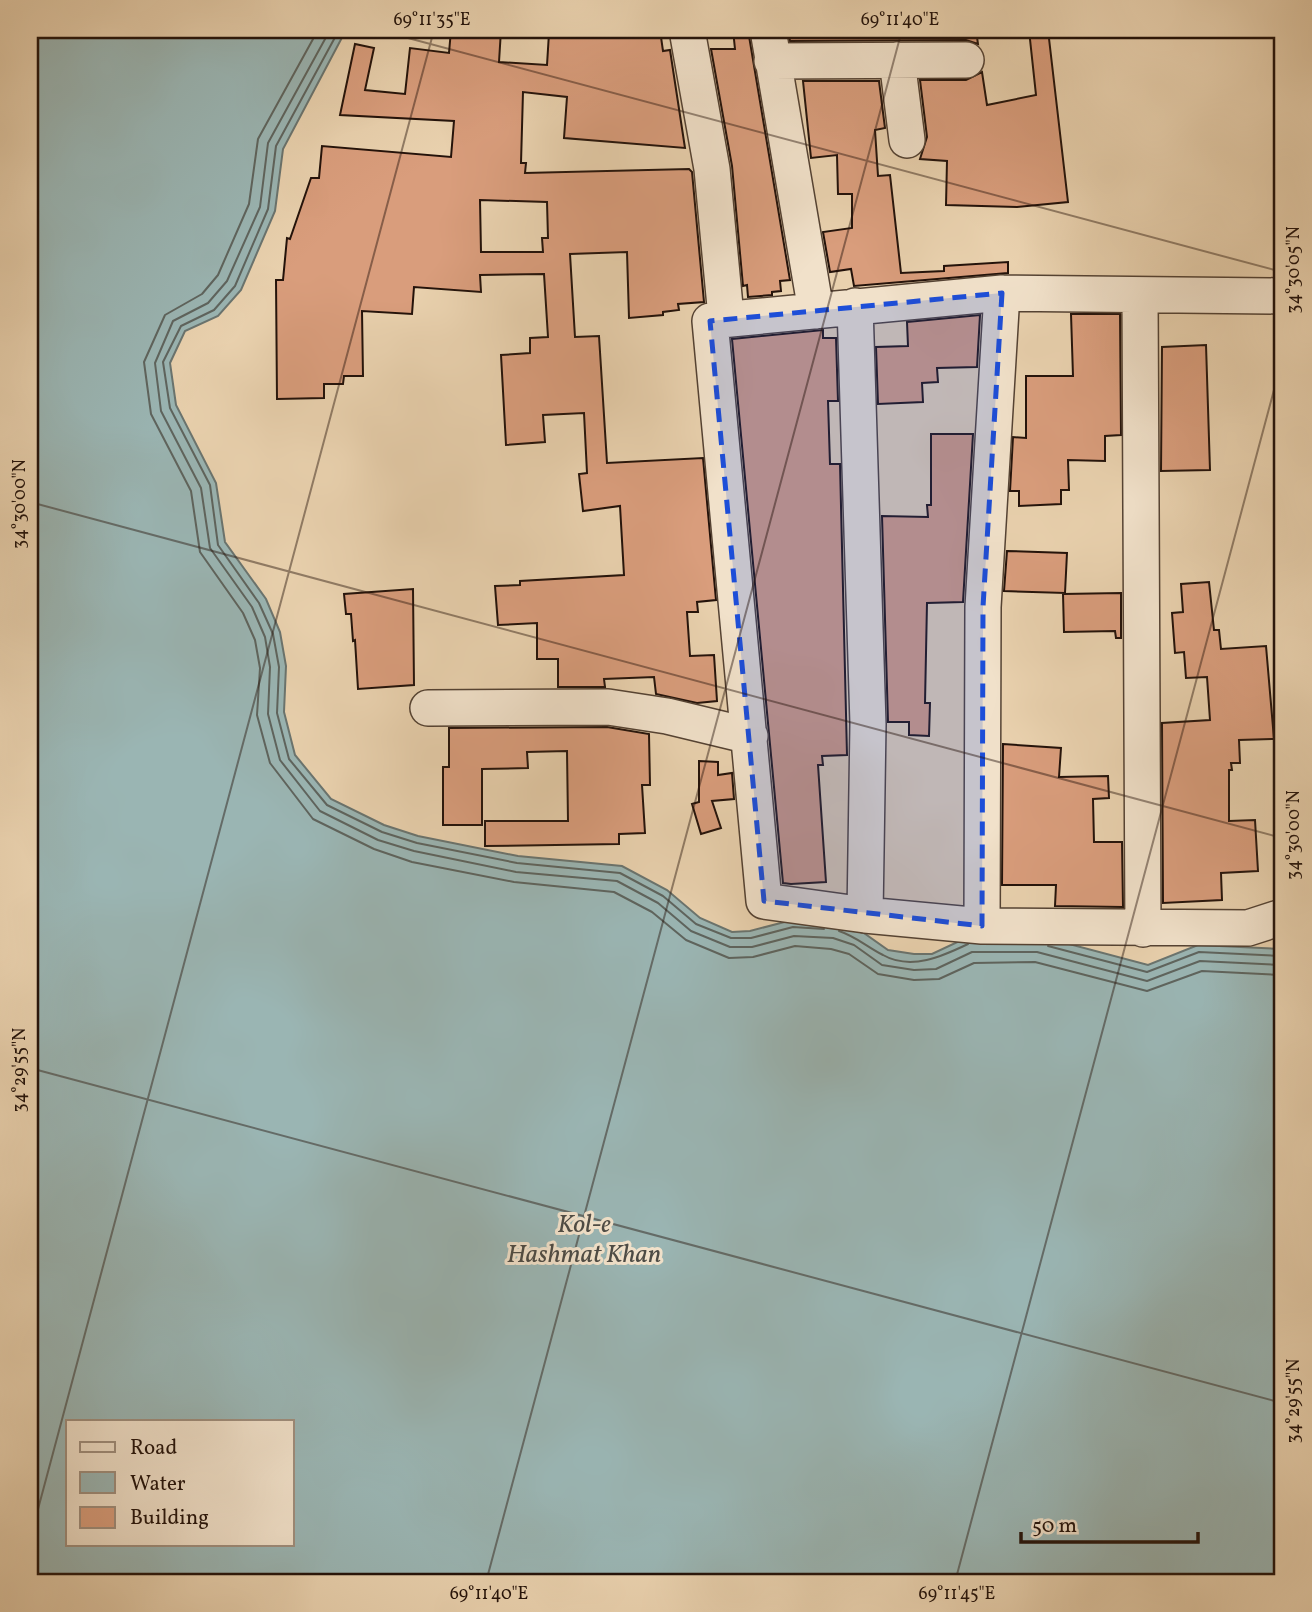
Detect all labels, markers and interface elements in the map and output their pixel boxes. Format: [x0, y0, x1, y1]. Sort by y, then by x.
text: 69°11'35"E [393, 8, 471, 33]
text: 69°11'40"E [861, 8, 940, 33]
text: 34°30'05"N [1282, 226, 1307, 314]
text: 34°30'00"N [8, 459, 33, 549]
text: 34°30'00"N [1282, 790, 1307, 880]
text: 34°29'55"N [8, 1028, 33, 1112]
water label: Kol-e Hashmat Khan [507, 1207, 661, 1273]
text: 34°29'55"N [1282, 1359, 1307, 1443]
legend [66, 1420, 294, 1546]
text: Road [130, 1434, 177, 1463]
text: Water [130, 1470, 186, 1499]
scale bar [1021, 1500, 1198, 1544]
text: Building [130, 1504, 209, 1533]
text: 50 m [1032, 1512, 1077, 1541]
text: 69°11'40"E [450, 1582, 529, 1607]
text: 69°11'45"E [919, 1582, 996, 1607]

